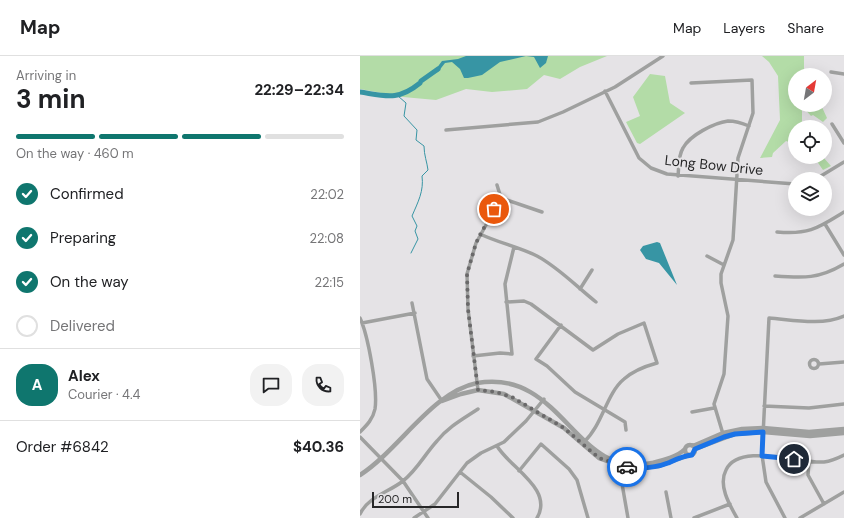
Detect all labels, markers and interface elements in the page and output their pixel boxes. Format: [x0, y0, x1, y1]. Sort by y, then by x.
text: Map [20, 15, 60, 40]
text: Map [673, 19, 701, 37]
text: Layers [723, 19, 765, 37]
text: Share [787, 19, 824, 37]
text: Arriving in [16, 67, 76, 84]
north arrow [788, 68, 832, 112]
map controls [788, 68, 832, 216]
text: 22:29–22:34 [254, 80, 344, 100]
text: 3 min [16, 82, 85, 116]
button: locate [788, 120, 832, 164]
text: On the way · 460 m [16, 145, 134, 162]
street label: Long Bow Drive [664, 151, 764, 179]
button: layers [788, 172, 832, 216]
icon: check [16, 183, 38, 205]
text: Confirmed [50, 184, 124, 204]
text: 22:02 [310, 186, 344, 203]
pin [477, 192, 511, 226]
icon: bag [483, 198, 505, 220]
icon: check [16, 227, 38, 249]
text: Preparing [50, 228, 116, 248]
text: 22:08 [310, 230, 344, 247]
icon: check [16, 271, 38, 293]
text: On the way [50, 272, 129, 292]
text: 22:15 [314, 274, 344, 291]
text: Delivered [50, 316, 115, 336]
button: chat [250, 364, 292, 406]
button: phone [302, 364, 344, 406]
text: Alex [68, 366, 100, 386]
text: A [32, 375, 42, 395]
text: Courier · 4.4 [68, 386, 140, 403]
text: Order #6842 [16, 437, 109, 457]
text: $40.36 [293, 437, 344, 457]
pin [777, 442, 811, 476]
courier [607, 447, 647, 487]
icon: home [783, 448, 805, 470]
icon: car [616, 456, 638, 478]
scale bar [372, 490, 459, 509]
text: 200 m [378, 492, 412, 506]

